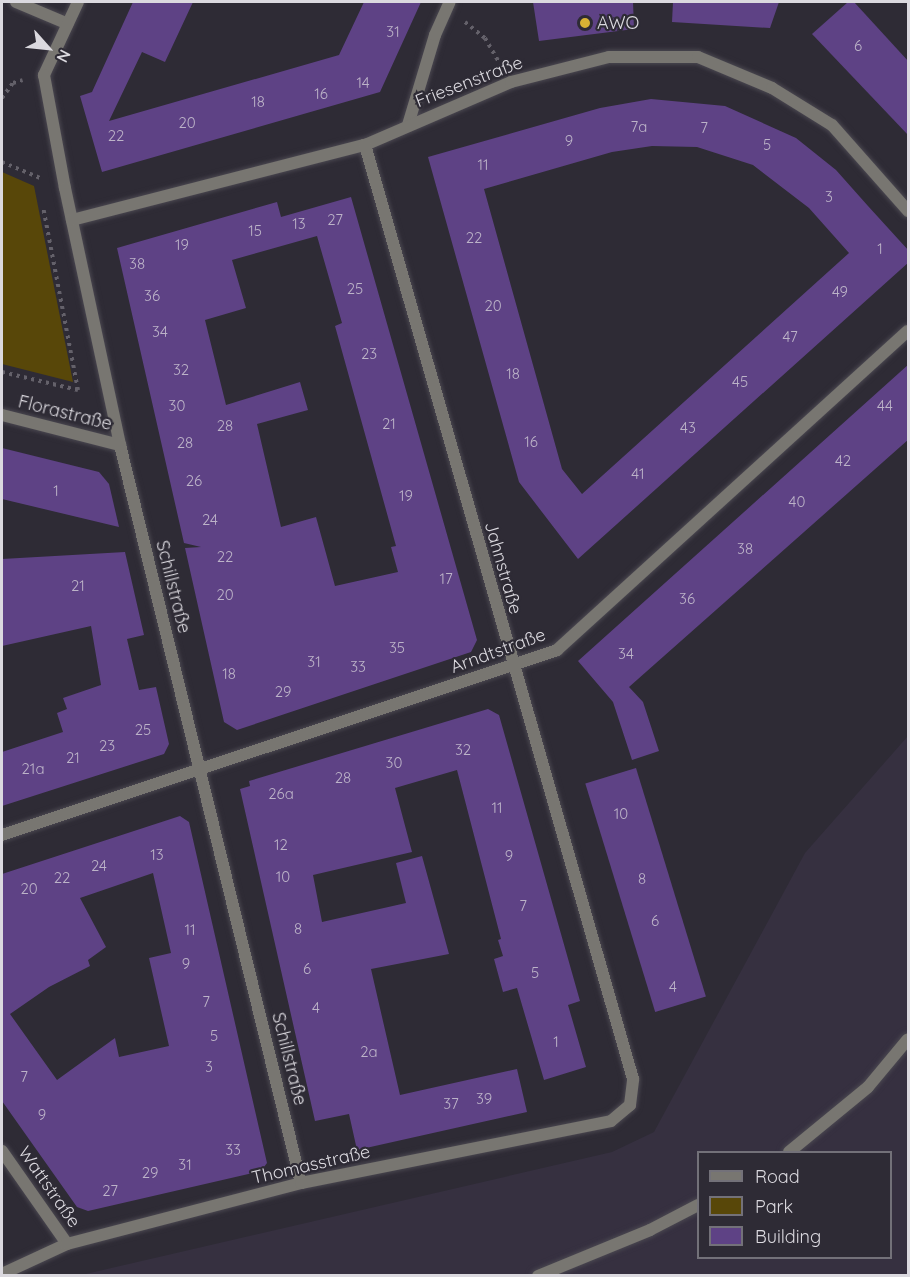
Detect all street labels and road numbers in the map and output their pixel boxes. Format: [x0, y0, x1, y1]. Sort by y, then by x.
street label: Friesenstraße [412, 52, 526, 112]
street label: Florastraße [16, 391, 114, 435]
street label: Jahnstraße [480, 519, 526, 617]
street label: Schillstraße [151, 538, 195, 636]
street label: Arndtstraße [448, 624, 548, 678]
street label: Schillstraße [267, 1010, 311, 1108]
street label: Thomasstraße [250, 1141, 372, 1189]
street label: Wattstraße [13, 1142, 85, 1232]

